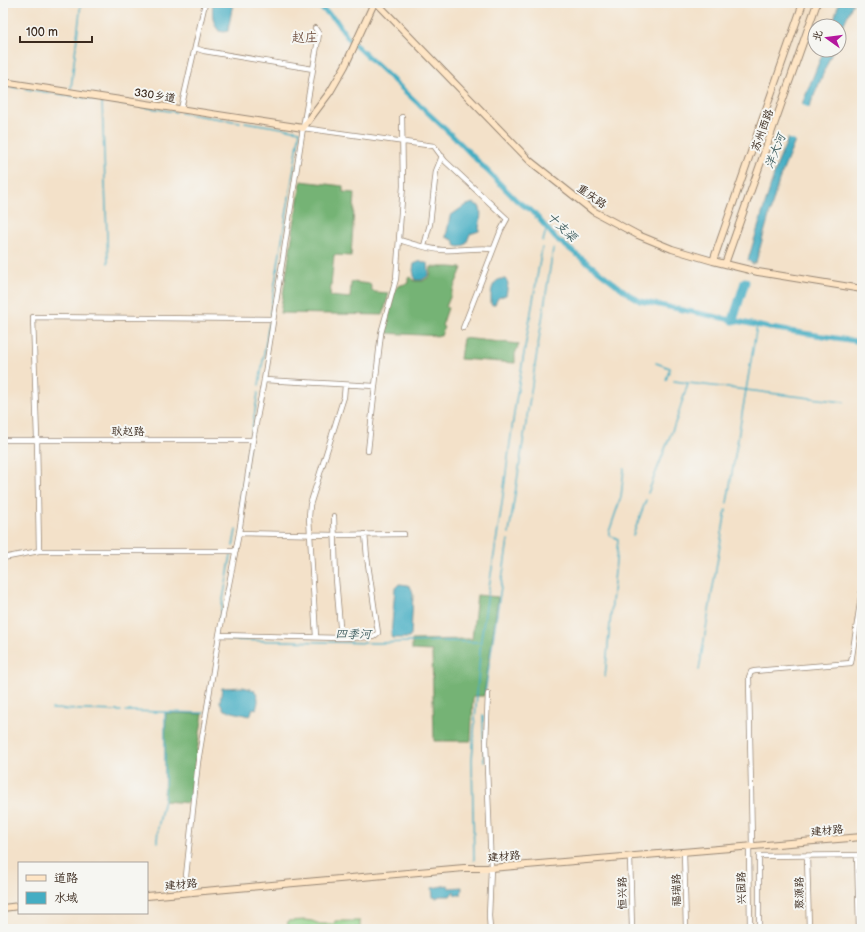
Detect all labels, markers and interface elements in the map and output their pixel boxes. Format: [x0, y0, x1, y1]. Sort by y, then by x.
scale bar [20, 18, 92, 44]
north arrow [807, 18, 847, 58]
text: 100 m [26, 25, 58, 40]
text: 北 [810, 29, 825, 43]
district label: 赵庄 [292, 30, 318, 46]
street label: 330乡道 [133, 86, 177, 105]
street label: 苏州西路 [749, 107, 776, 153]
water label: 洋大河 [762, 130, 790, 171]
street label: 重庆路 [574, 182, 609, 211]
water label: 十支渠 [543, 209, 581, 246]
street label: 耿赵路 [112, 425, 145, 438]
water label: 四季河 [335, 627, 373, 642]
street label: 建材路 [810, 823, 844, 838]
street label: 建材路 [487, 849, 521, 864]
legend [18, 862, 148, 914]
text: 道路 [54, 871, 78, 886]
street label: 兴园路 [735, 871, 748, 905]
street label: 福瑞路 [670, 873, 683, 907]
street label: 恒兴路 [616, 876, 629, 910]
street label: 聚源路 [793, 876, 806, 910]
street label: 建材路 [164, 877, 198, 892]
text: 水域 [54, 891, 78, 906]

